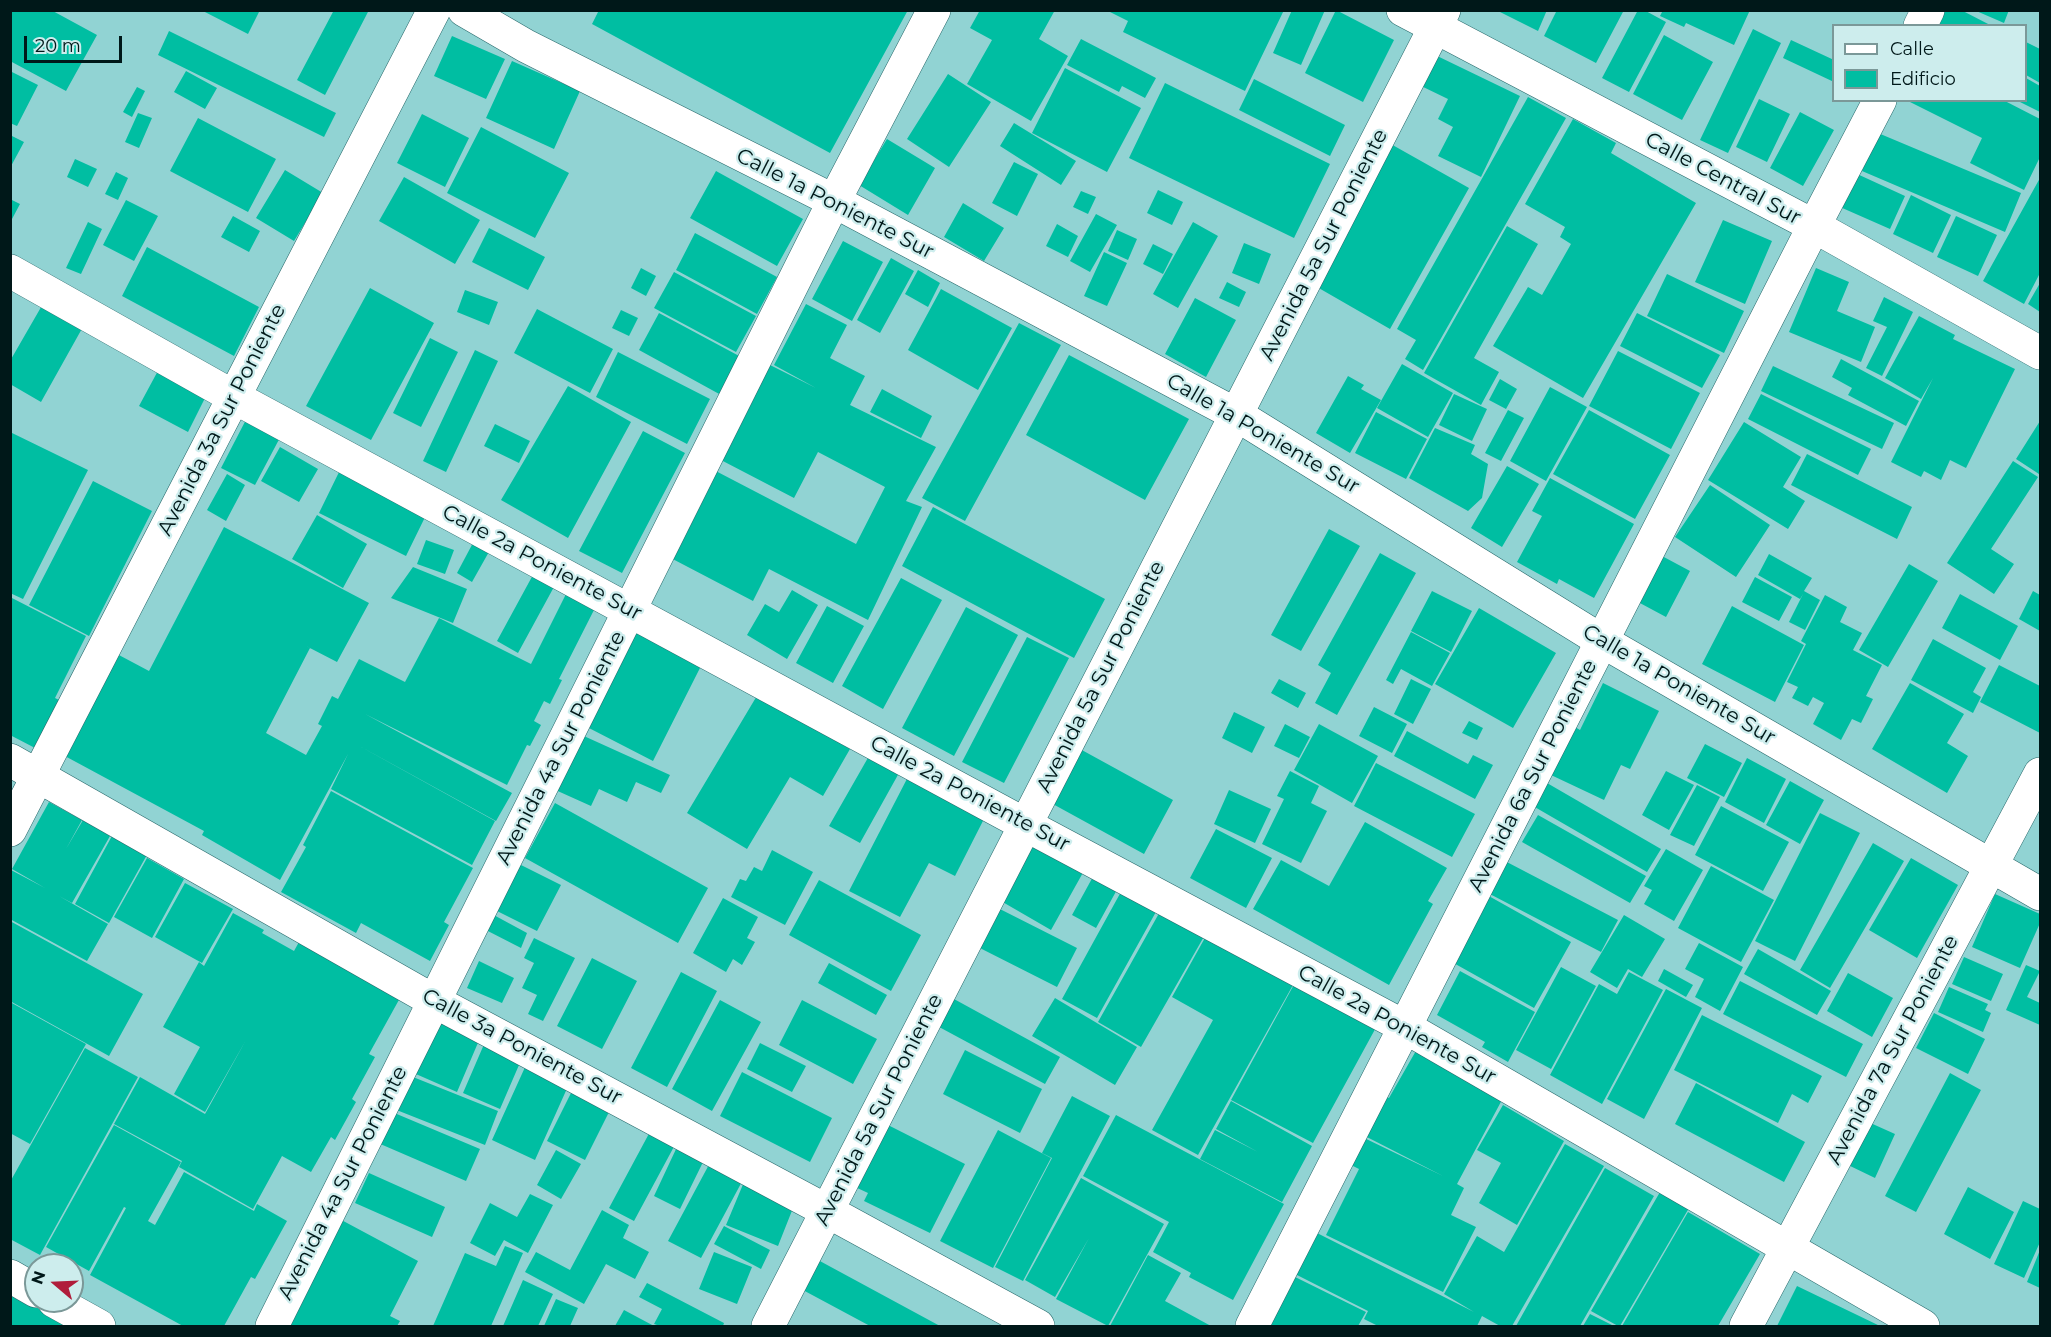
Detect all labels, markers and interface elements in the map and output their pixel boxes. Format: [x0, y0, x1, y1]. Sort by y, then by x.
scale bar [27, 24, 124, 62]
legend [1832, 24, 2027, 102]
text: 20 m [35, 35, 81, 57]
text: Calle [1890, 38, 1934, 60]
text: Edificio [1890, 68, 1956, 90]
street label: Avenida 5a Sur Poniente [1255, 125, 1393, 365]
street label: Calle Central Sur [1641, 127, 1805, 231]
street label: Calle 1a Poniente Sur [732, 143, 938, 265]
street label: Avenida 3a Sur Poniente [153, 300, 291, 540]
street label: Calle 1a Poniente Sur [1162, 368, 1364, 500]
street label: Calle 2a Poniente Sur [438, 500, 646, 626]
street label: Avenida 5a Sur Poniente [1032, 557, 1170, 797]
street label: Calle 1a Poniente Sur [1578, 619, 1780, 751]
street label: Avenida 4a Sur Poniente [491, 627, 631, 869]
street label: Avenida 6a Sur Poniente [1463, 656, 1603, 896]
street label: Calle 2a Poniente Sur [866, 731, 1074, 857]
street label: Avenida 7a Sur Poniente [1822, 931, 1964, 1169]
street label: Calle 2a Poniente Sur [1293, 960, 1501, 1090]
street label: Calle 3a Poniente Sur [418, 984, 626, 1110]
street label: Avenida 5a Sur Poniente [810, 990, 948, 1230]
street label: Avenida 4a Sur Poniente [273, 1062, 413, 1304]
north arrow [24, 1253, 84, 1313]
text: N [27, 1268, 49, 1287]

